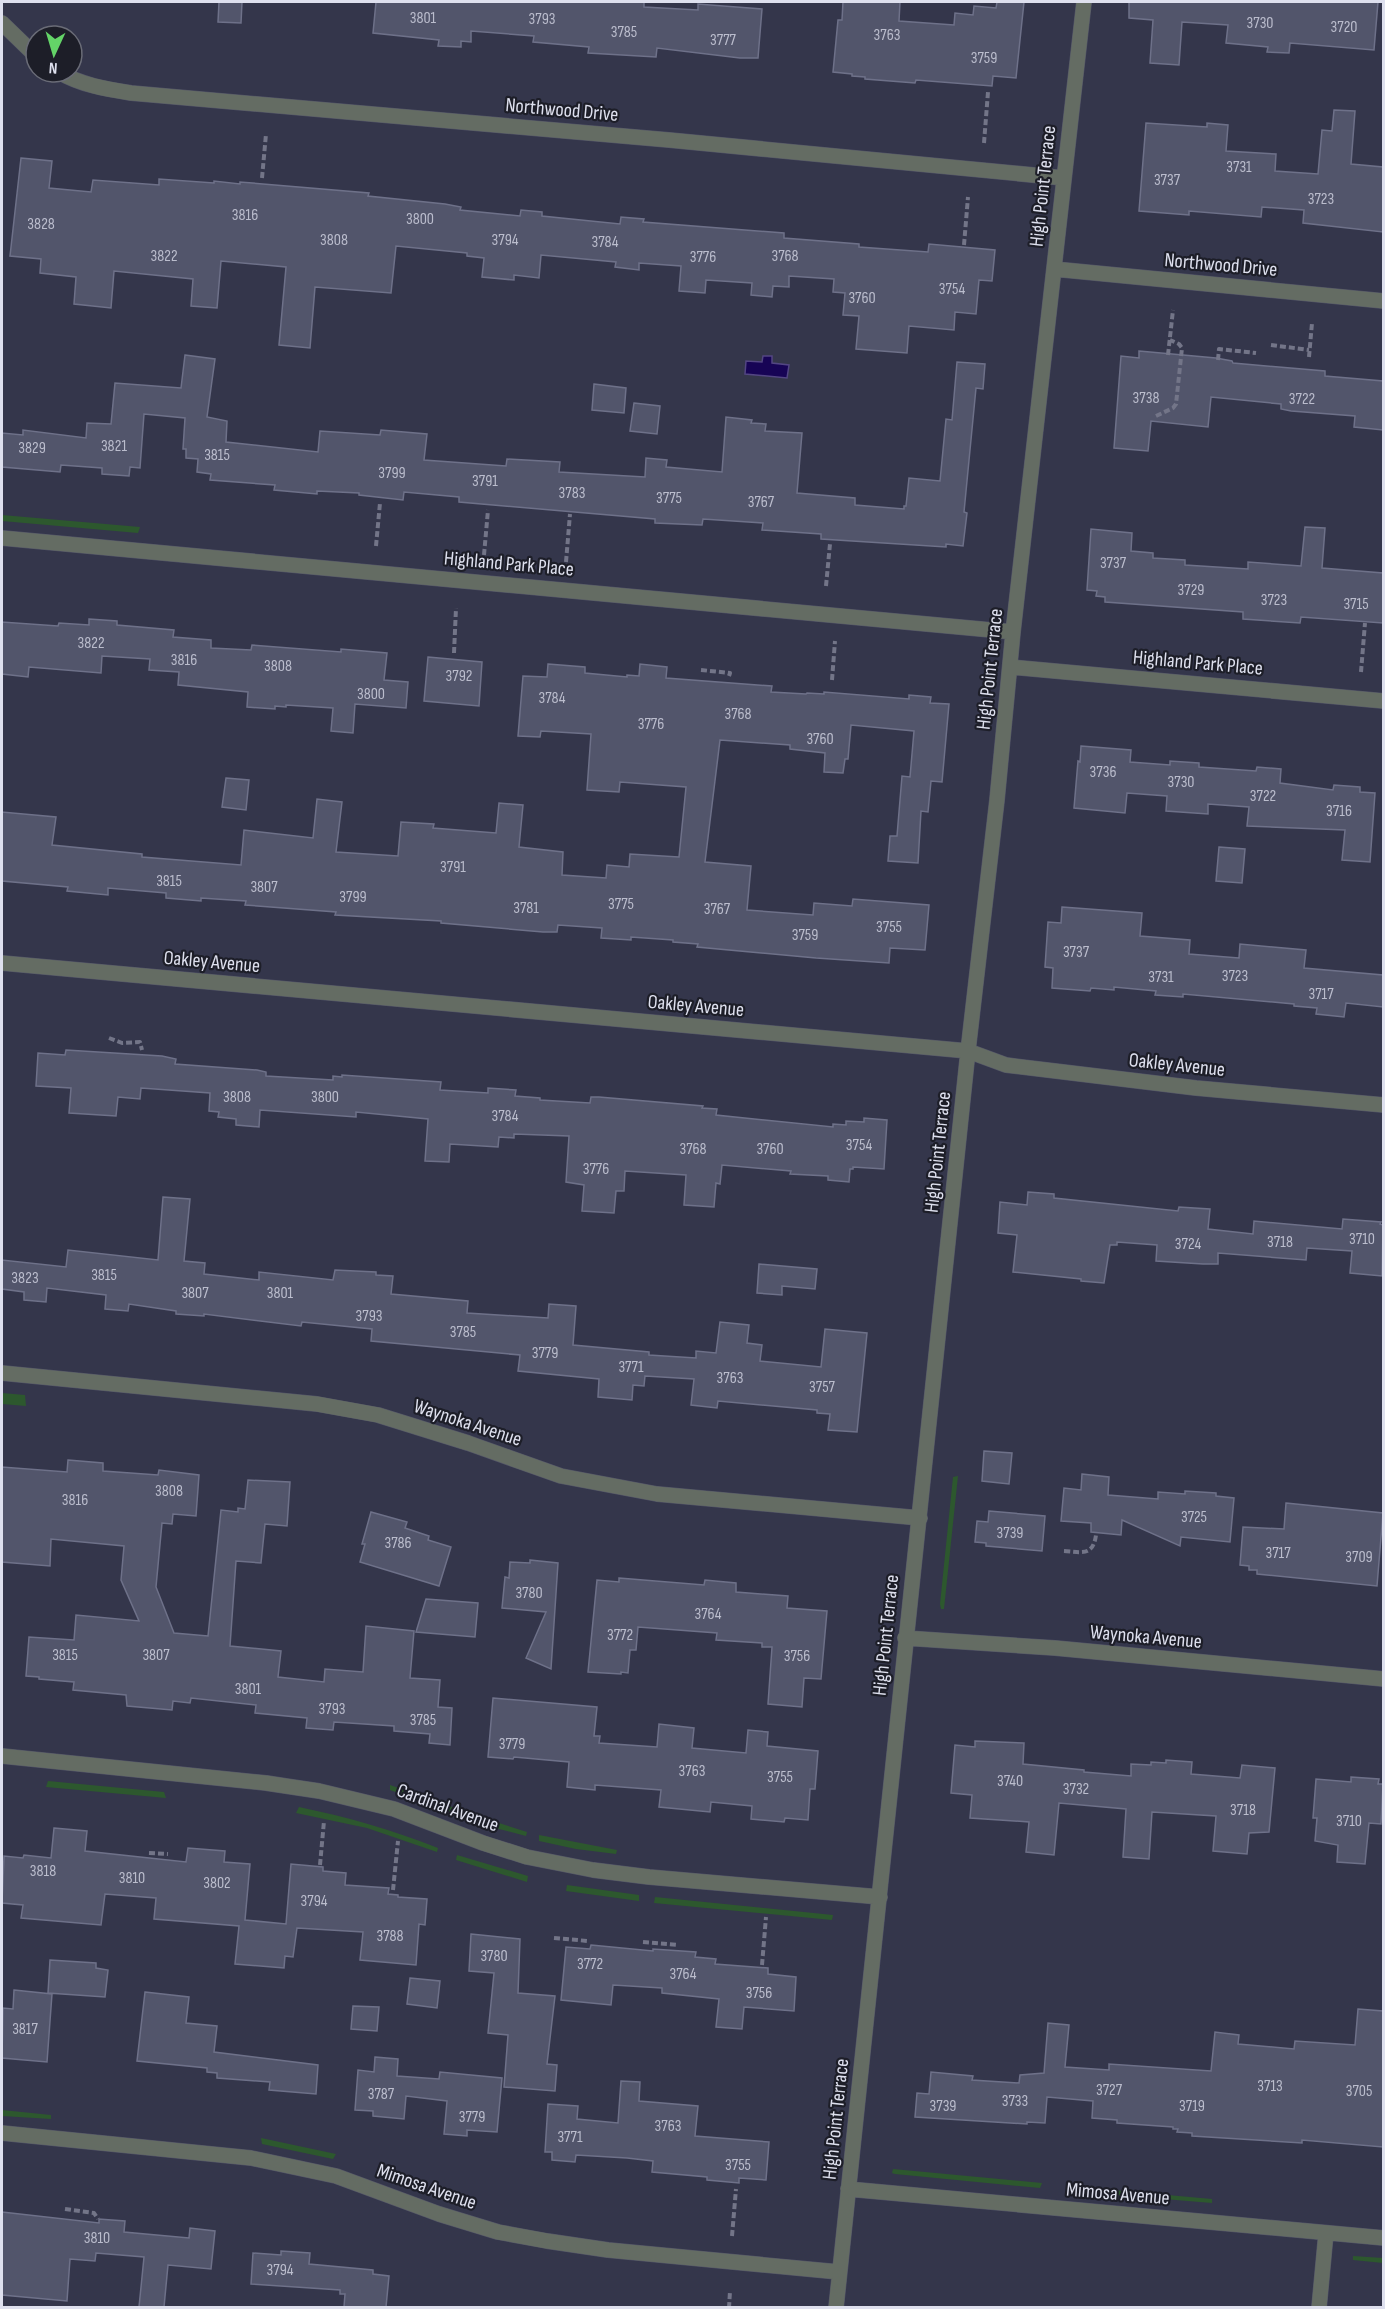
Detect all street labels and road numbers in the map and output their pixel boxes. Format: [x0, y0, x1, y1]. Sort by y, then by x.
street label: Northwood Drive [504, 93, 619, 127]
street label: High Point Terrace [1025, 124, 1061, 248]
street label: Northwood Drive [1163, 248, 1278, 282]
street label: Highland Park Place [443, 546, 575, 582]
street label: High Point Terrace [972, 607, 1008, 731]
street label: Highland Park Place [1132, 645, 1264, 681]
street label: Oakley Avenue [163, 946, 261, 978]
street label: Oakley Avenue [647, 990, 745, 1022]
street label: Oakley Avenue [1128, 1048, 1226, 1082]
street label: High Point Terrace [920, 1090, 956, 1214]
street label: Waynoka Avenue [411, 1394, 525, 1452]
street label: High Point Terrace [868, 1573, 904, 1697]
street label: Waynoka Avenue [1089, 1620, 1203, 1654]
street label: Cardinal Avenue [393, 1778, 502, 1837]
street label: High Point Terrace [818, 2057, 854, 2181]
street label: Mimosa Avenue [374, 2159, 480, 2215]
street label: Mimosa Avenue [1065, 2178, 1171, 2210]

